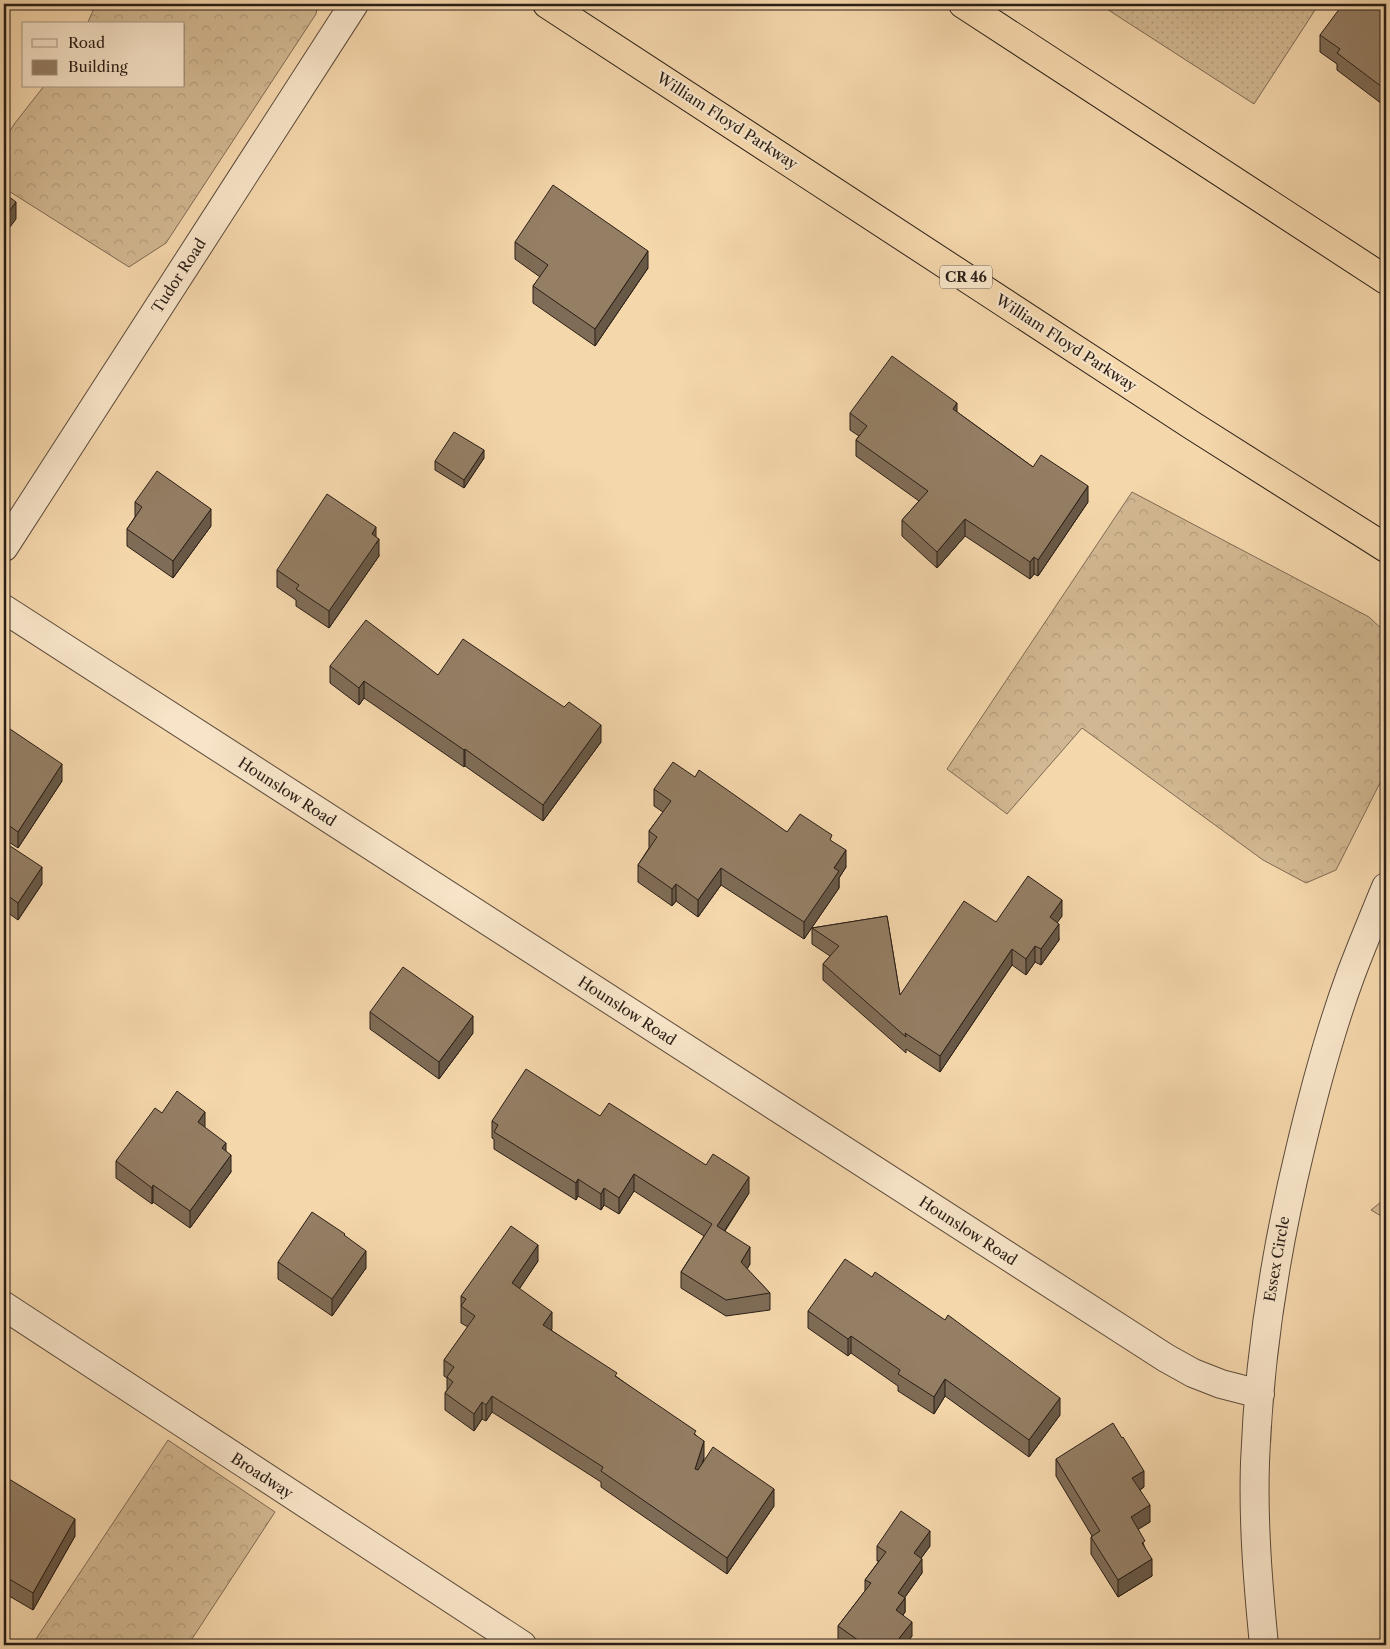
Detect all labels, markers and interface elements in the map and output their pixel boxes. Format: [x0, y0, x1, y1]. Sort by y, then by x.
legend [22, 22, 185, 88]
text: Road [68, 33, 105, 52]
text: Building [68, 57, 128, 76]
street label: William Floyd Parkway [652, 67, 802, 174]
street label: Tudor Road [147, 235, 210, 317]
road number: CR 46 [940, 266, 992, 288]
street label: William Floyd Parkway [991, 289, 1141, 396]
street label: Hounslow Road [235, 753, 340, 830]
street label: Hounslow Road [575, 972, 680, 1049]
street label: Hounslow Road [916, 1192, 1021, 1269]
street label: Essex Circle [1260, 1215, 1293, 1303]
street label: Broadway [228, 1448, 298, 1503]

